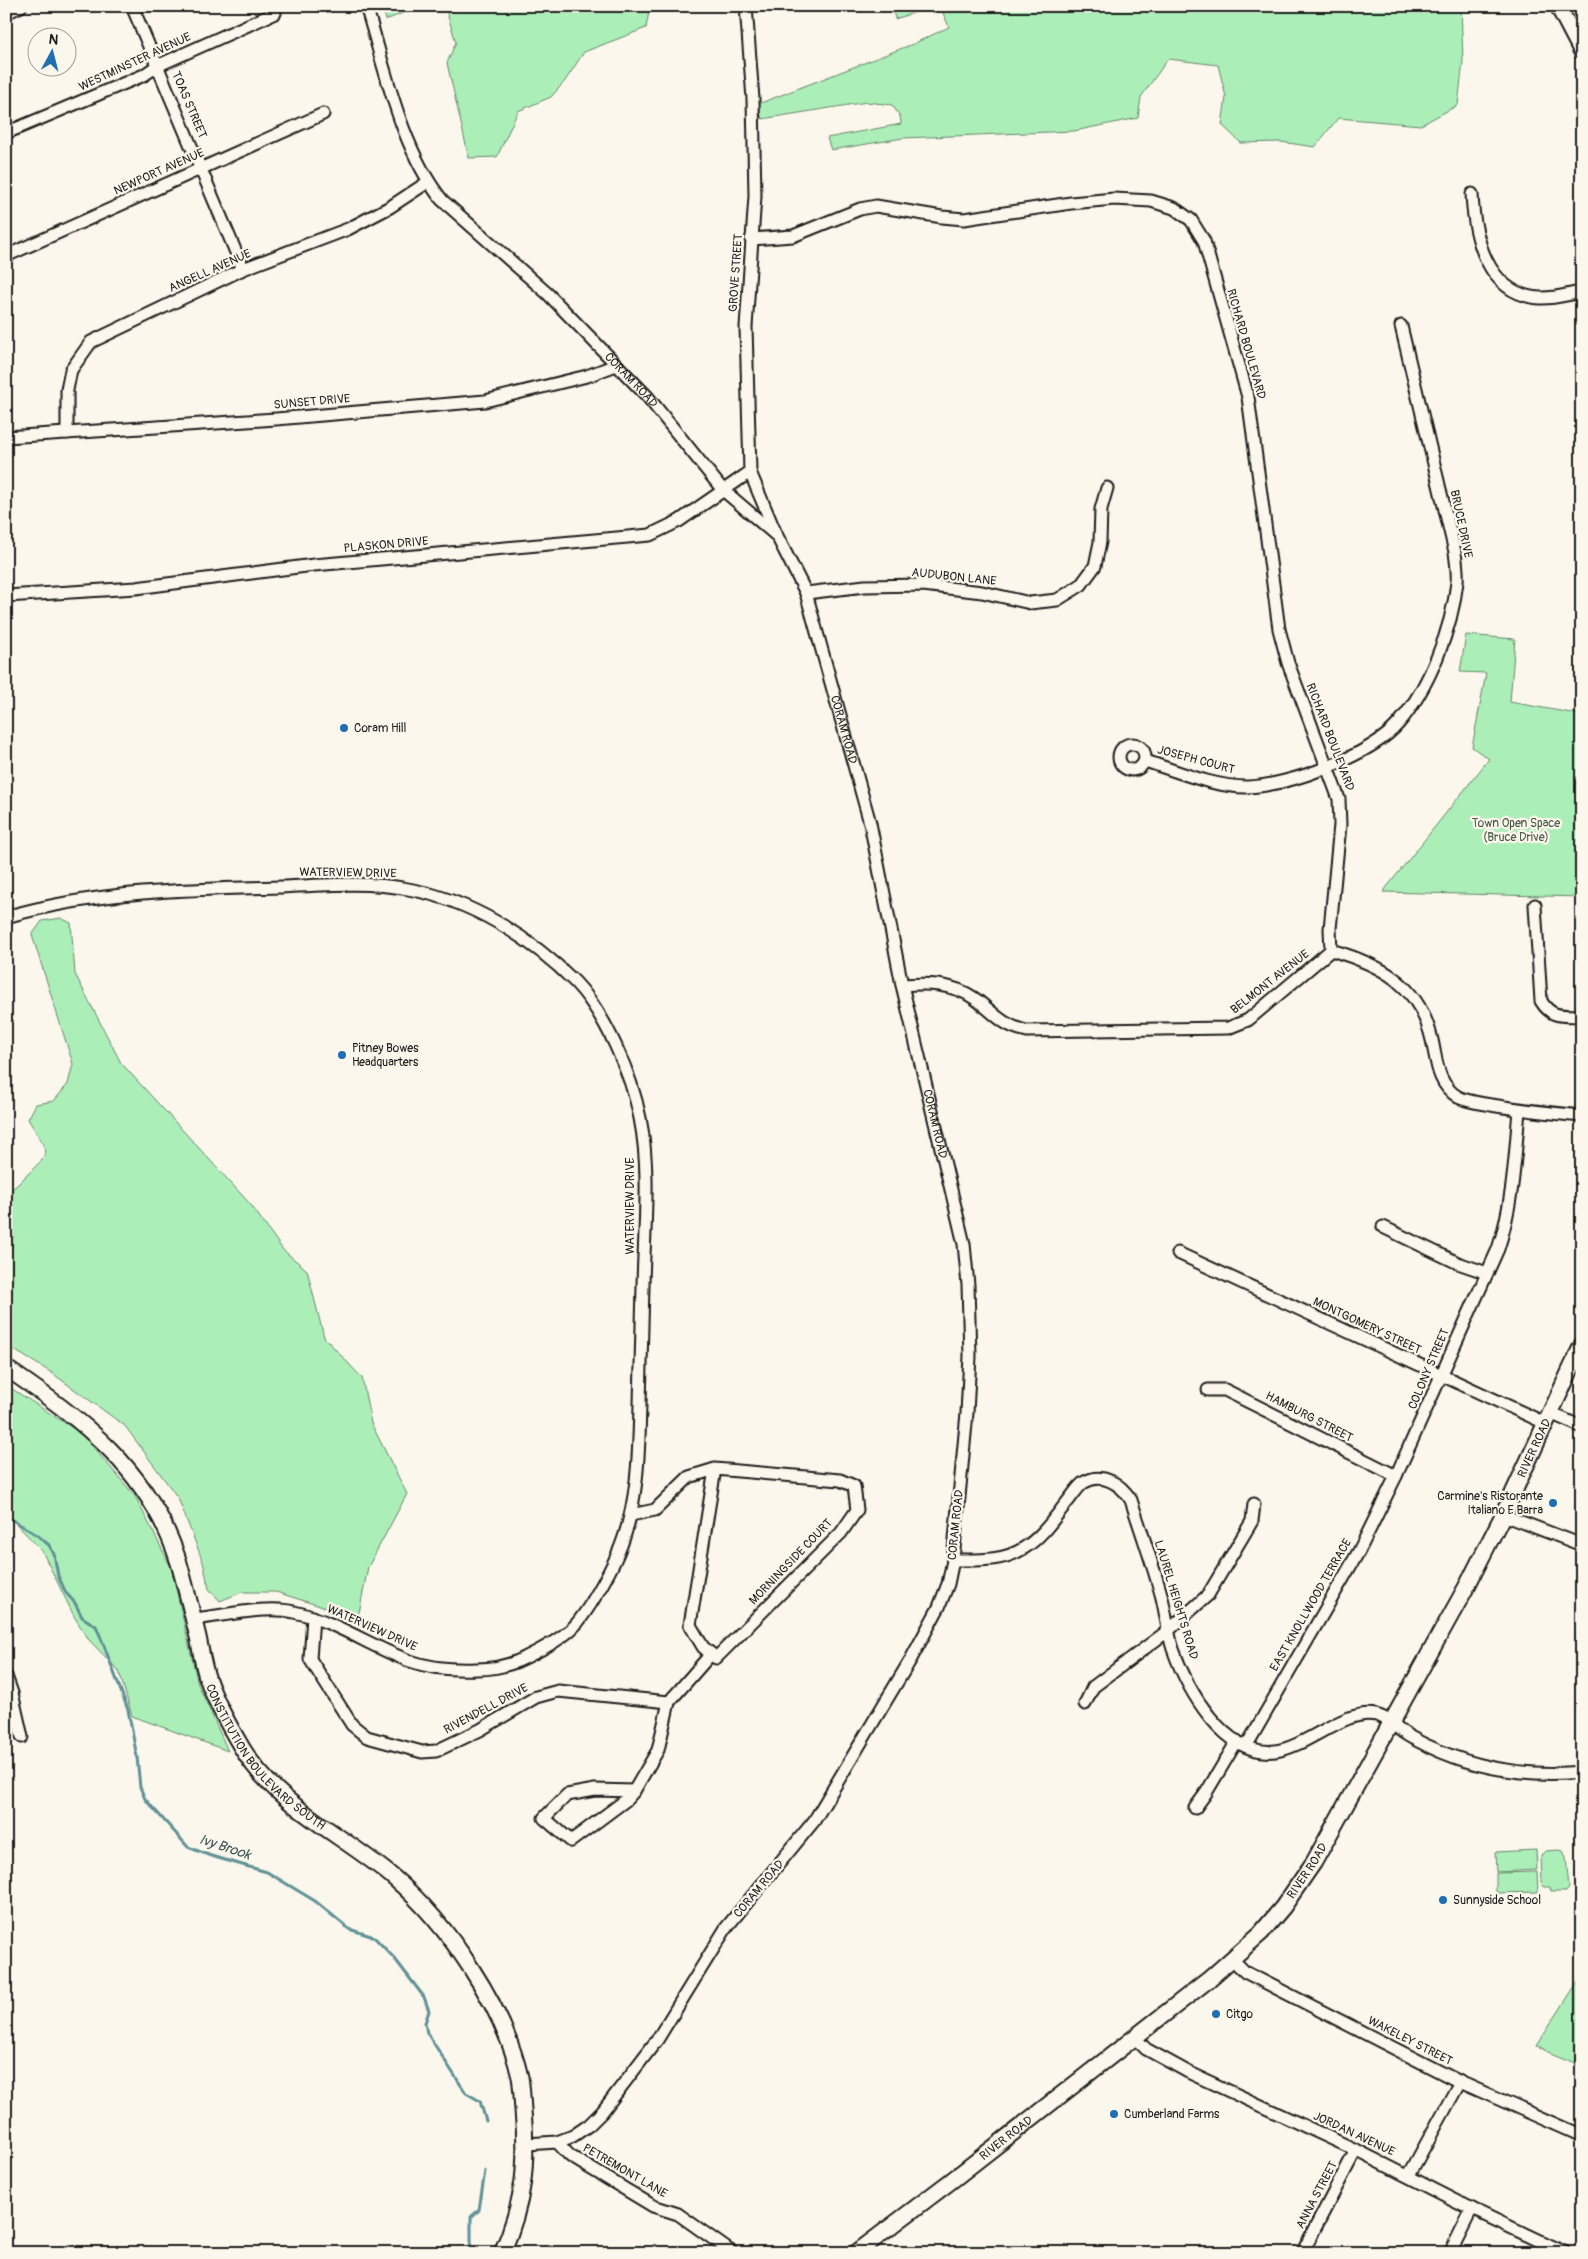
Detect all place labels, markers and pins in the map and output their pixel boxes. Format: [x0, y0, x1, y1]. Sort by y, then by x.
place label: Coram Hill [354, 721, 407, 736]
marker: Coram Hill [338, 722, 350, 734]
place label: Pitney Bowes Headquarters [352, 1041, 419, 1070]
marker: Pitney Bowes Headquarters [336, 1049, 348, 1061]
place label: Carmine's Ristorante Italiano E Barra [1437, 1489, 1543, 1518]
marker: Carmine's Ristorante Italiano E Barra [1547, 1497, 1559, 1509]
place label: Sunnyside School [1453, 1893, 1541, 1908]
marker: Sunnyside School [1437, 1894, 1449, 1906]
place label: Citgo [1226, 2007, 1253, 2022]
marker: Citgo [1210, 2008, 1222, 2020]
place label: Cumberland Farms [1124, 2107, 1220, 2122]
marker: Cumberland Farms [1108, 2108, 1120, 2120]

